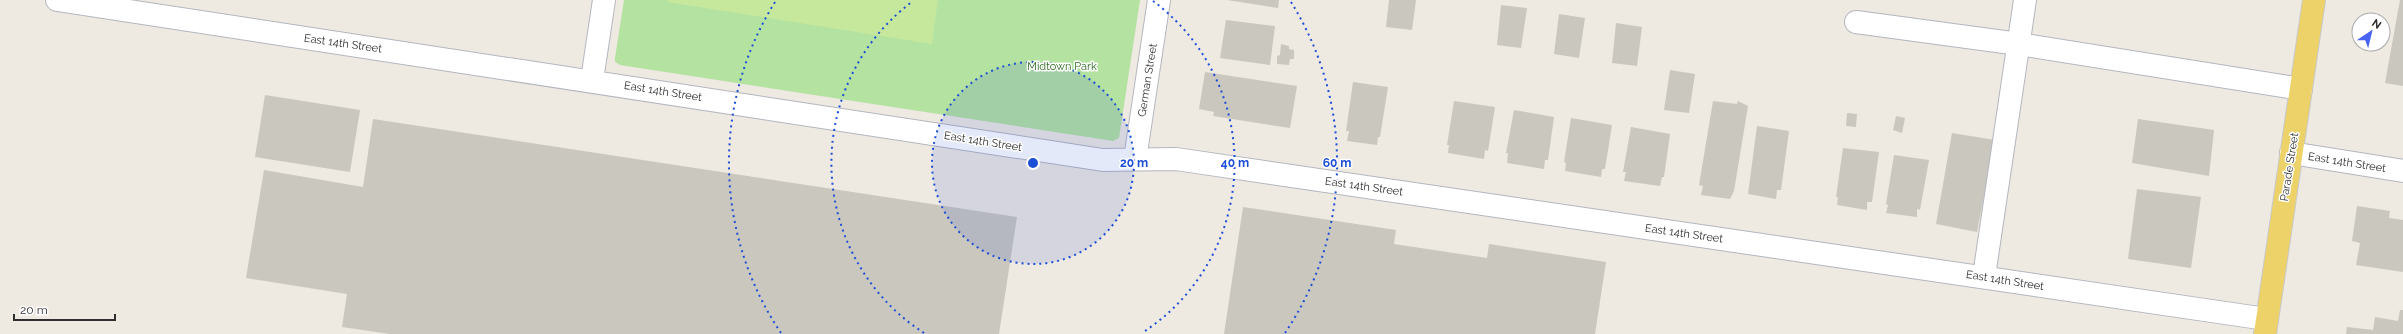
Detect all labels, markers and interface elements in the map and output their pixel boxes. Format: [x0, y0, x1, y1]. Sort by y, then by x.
north arrow [2351, 12, 2391, 52]
text: N [2369, 16, 2384, 32]
street label: East 14th Street [303, 32, 383, 55]
street label: German Street [1135, 42, 1160, 118]
park label: Midtown Park [1027, 60, 1097, 73]
street label: East 14th Street [623, 79, 703, 104]
street label: East 14th Street [943, 129, 1023, 154]
street label: Parade Street [2278, 132, 2301, 202]
street label: East 14th Street [2307, 150, 2387, 175]
centre of rings [1026, 156, 1040, 170]
text: 20 m [1120, 156, 1148, 170]
text: 40 m [1221, 156, 1249, 170]
text: 60 m [1323, 156, 1351, 170]
street label: East 14th Street [1324, 175, 1404, 198]
street label: East 14th Street [1644, 222, 1724, 245]
street label: East 14th Street [1965, 268, 2045, 293]
scale bar [14, 296, 115, 322]
text: 20 m [20, 303, 48, 317]

